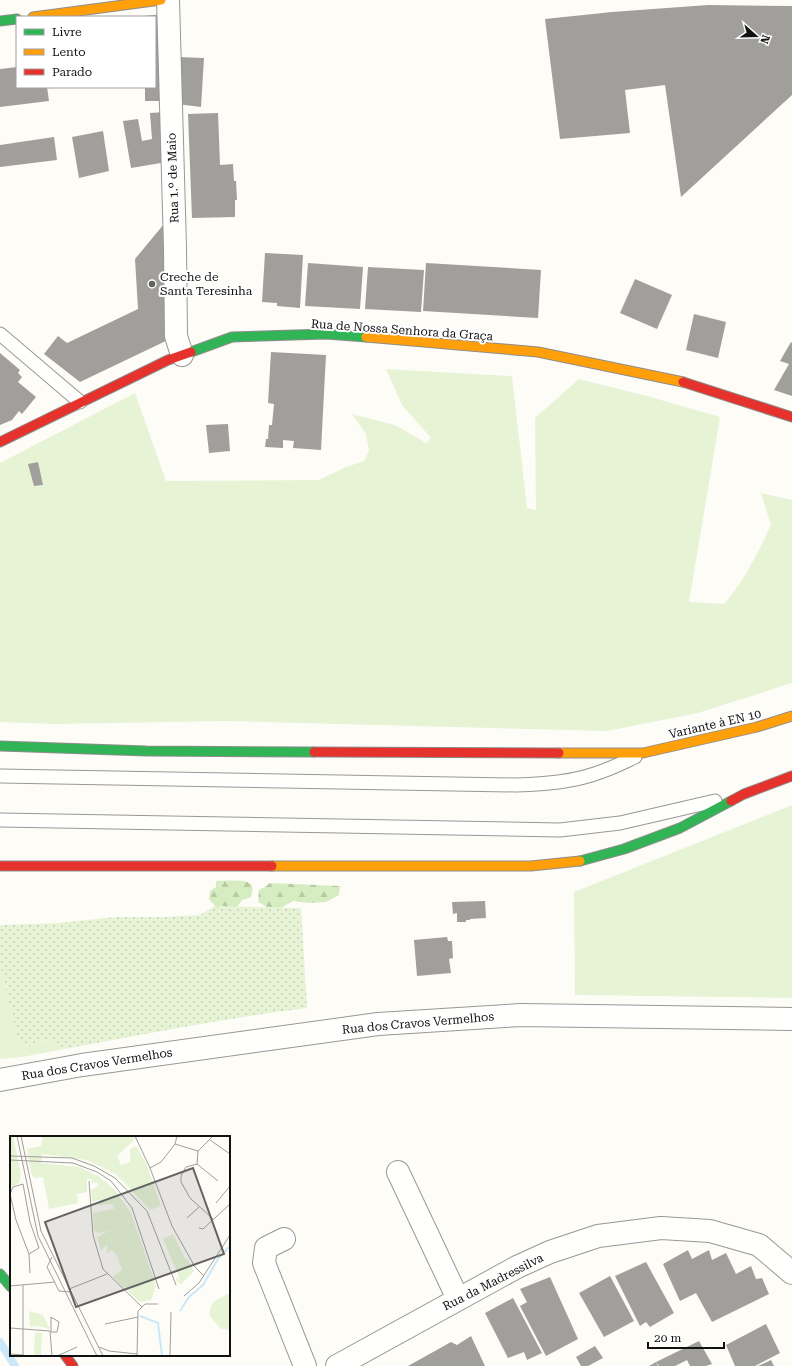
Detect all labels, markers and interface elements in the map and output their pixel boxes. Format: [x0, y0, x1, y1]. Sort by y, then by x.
legend [16, 16, 156, 88]
north arrow [736, 16, 776, 56]
text: Livre [52, 25, 82, 39]
text: N [757, 33, 772, 46]
text: Lento [52, 45, 86, 59]
text: Parado [52, 65, 92, 79]
street label: Rua 1.º de Maio [164, 133, 182, 223]
place label: Creche de Santa Teresinha [160, 270, 253, 298]
marker: Creche de Santa Teresinha [147, 279, 157, 289]
street label: Rua de Nossa Senhora da Graça [311, 317, 494, 343]
street label: Variante à EN 10 [667, 706, 763, 741]
street label: Rua dos Cravos Vermelhos [341, 1009, 495, 1037]
street label: Rua dos Cravos Vermelhos [21, 1045, 174, 1083]
inset map [10, 1136, 230, 1356]
street label: Rua da Madressilva [440, 1250, 546, 1313]
scale bar [648, 1324, 724, 1350]
text: 20 m [654, 1331, 681, 1345]

